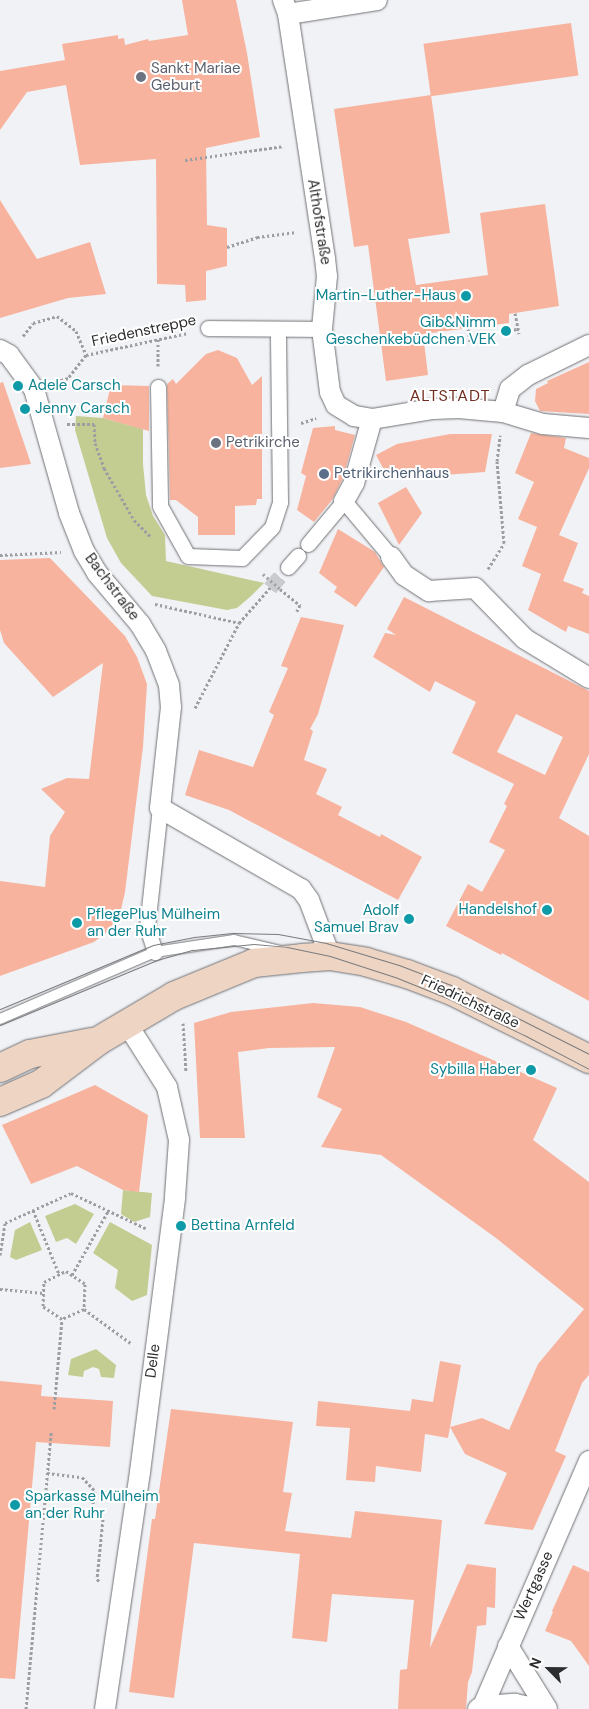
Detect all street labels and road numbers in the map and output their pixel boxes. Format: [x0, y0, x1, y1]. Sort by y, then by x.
street label: Althofstraße [303, 178, 335, 266]
street label: Friedenstreppe [90, 311, 198, 351]
street label: Bachstraße [81, 550, 143, 624]
street label: Friedrichstraße [418, 971, 522, 1033]
street label: Delle [142, 1343, 164, 1379]
street label: Wertgasse [511, 1549, 557, 1623]

